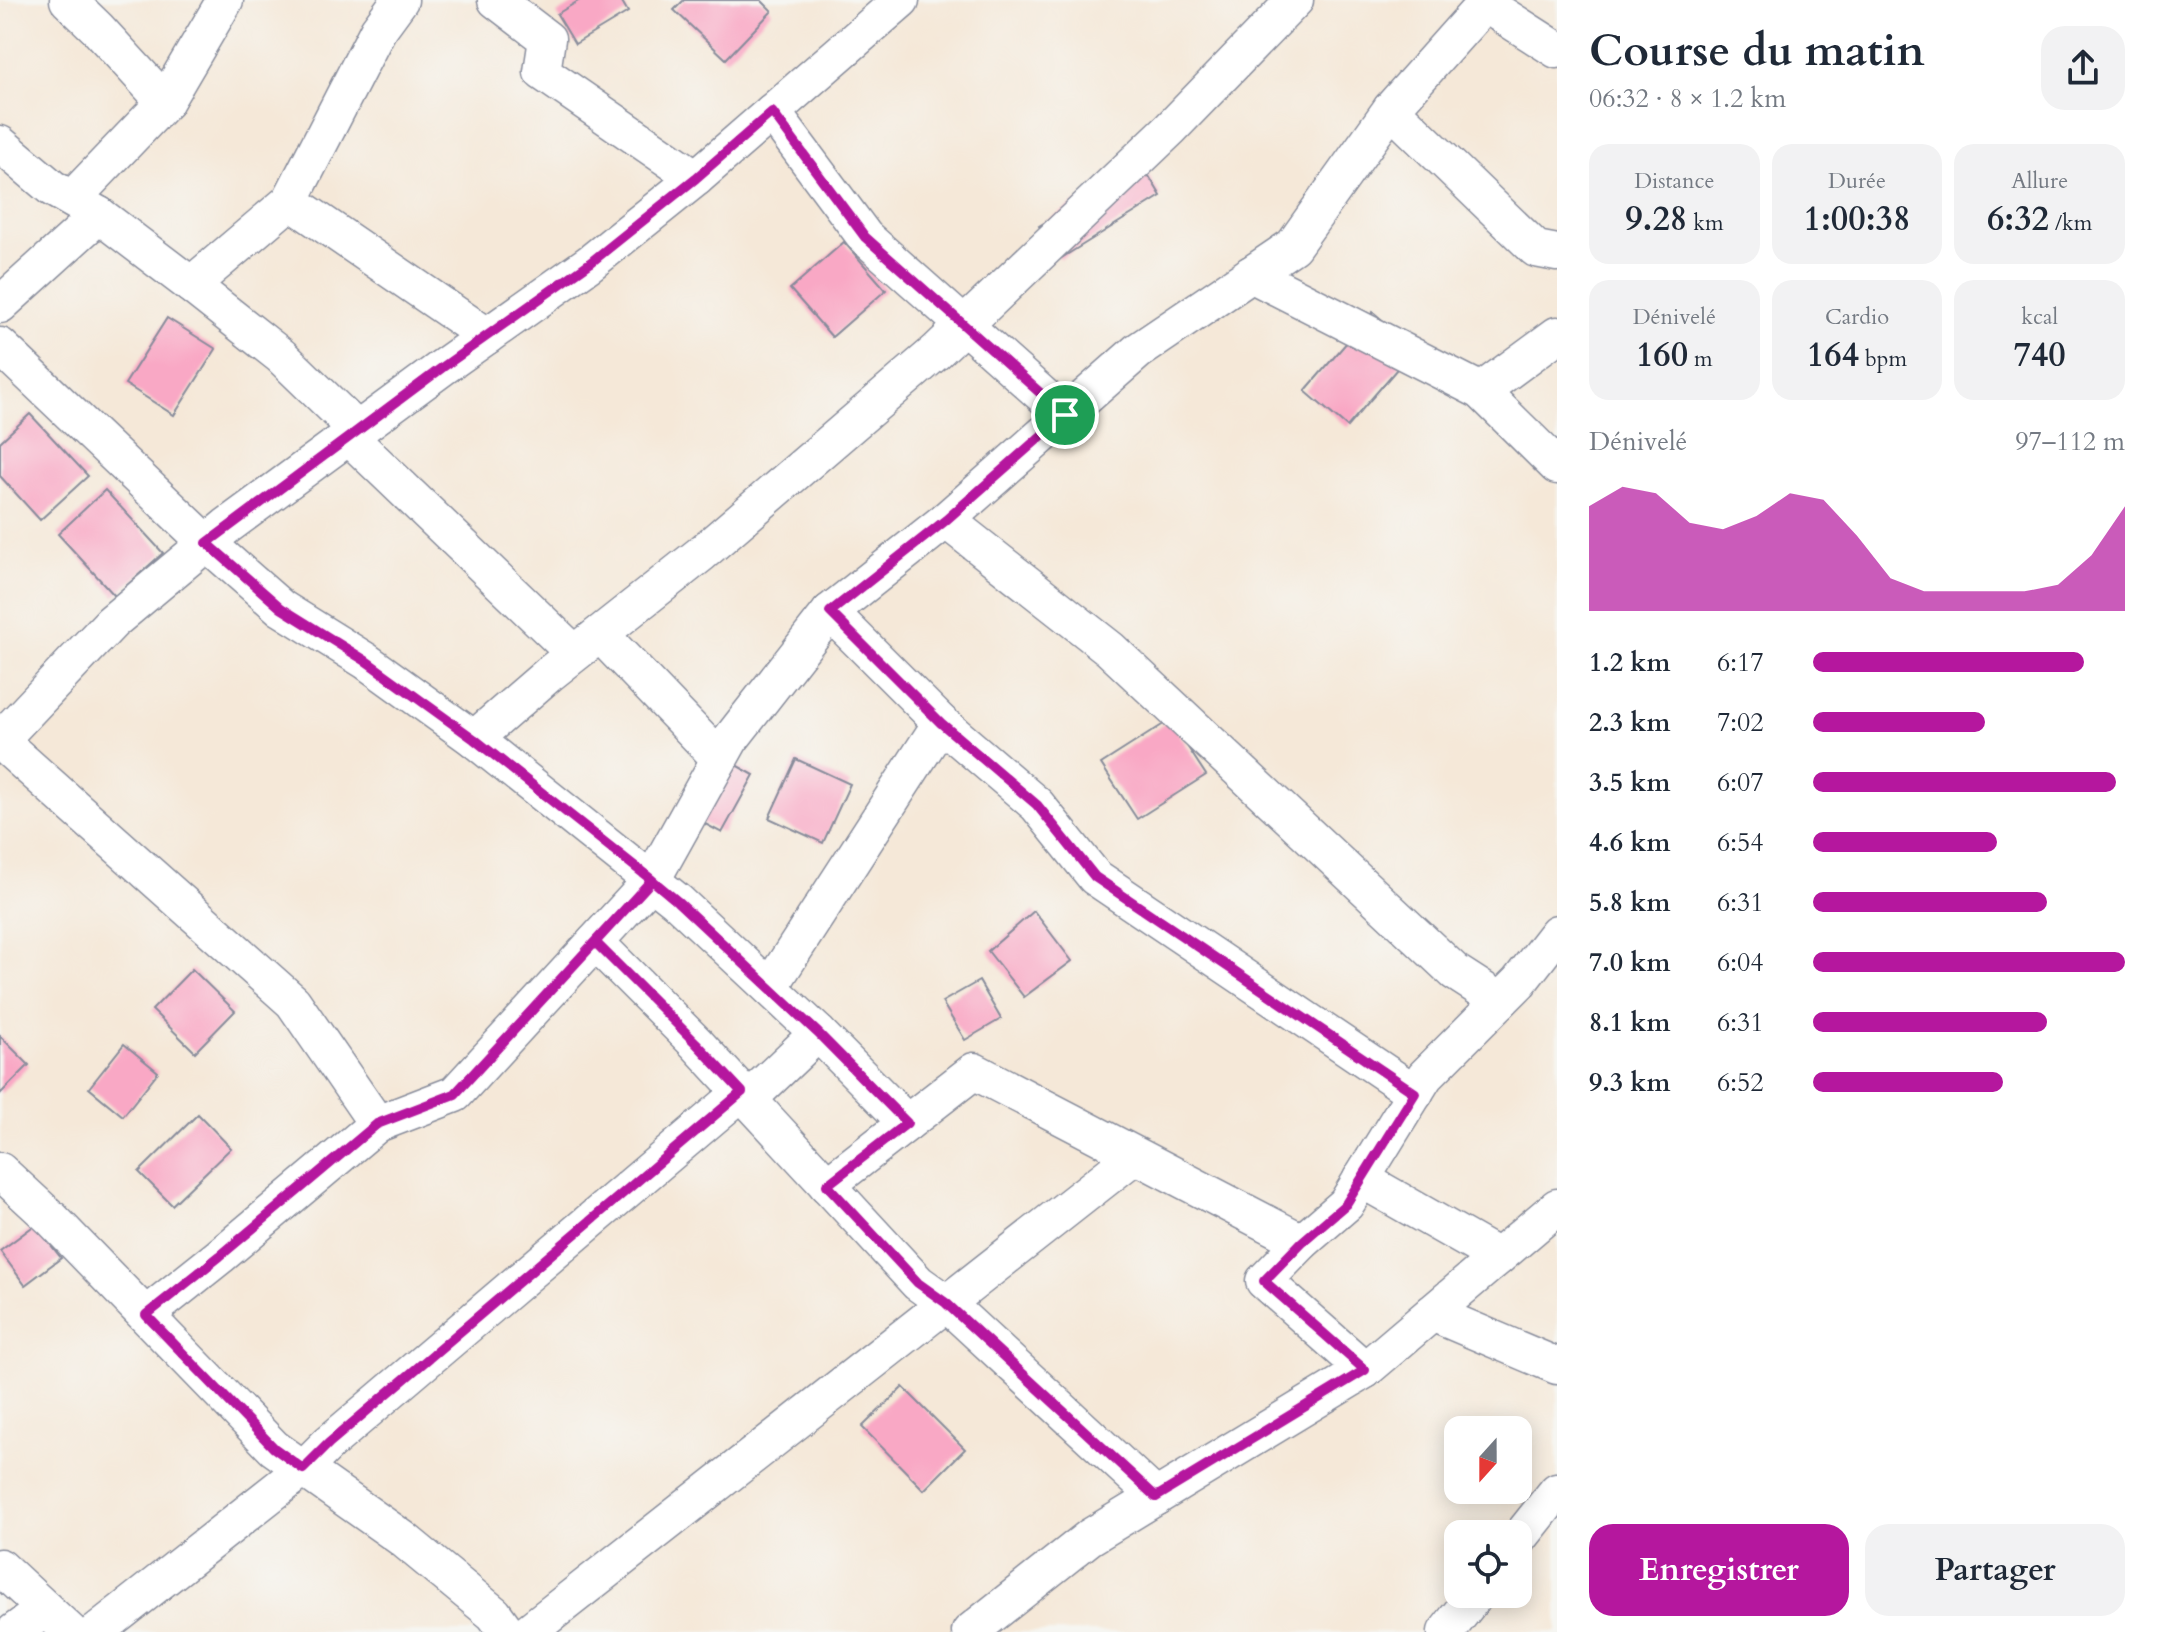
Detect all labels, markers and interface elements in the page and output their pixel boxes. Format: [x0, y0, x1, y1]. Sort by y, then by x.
text: Course du matin [1589, 21, 1925, 81]
button: share [2041, 26, 2125, 110]
text: 06:32 · 8 × 1.2 km [1589, 81, 1786, 116]
text: Distance [1634, 166, 1715, 196]
text: Durée [1828, 166, 1886, 196]
text: Allure [2011, 166, 2068, 196]
text: 9.28 [1625, 196, 1687, 242]
text: 1:00:38 [1804, 196, 1910, 242]
text: 6:32 [1987, 196, 2049, 242]
text: km [1687, 208, 1724, 238]
text: /km [2049, 208, 2092, 238]
text: Dénivelé [1633, 302, 1716, 332]
text: Cardio [1825, 302, 1889, 332]
text: kcal [2021, 302, 2058, 332]
text: 160 [1636, 332, 1688, 378]
text: 164 [1807, 332, 1859, 378]
text: 740 [2014, 332, 2066, 378]
text: m [1688, 344, 1713, 374]
text: bpm [1859, 344, 1907, 374]
pin [1031, 381, 1099, 449]
icon: arrive [1043, 393, 1087, 437]
text: Dénivelé [1589, 424, 1687, 459]
text: 97–112 m [2015, 424, 2125, 459]
text: 1.2 km [1589, 645, 1670, 680]
text: 6:17 [1717, 645, 1764, 680]
text: 2.3 km [1589, 705, 1670, 740]
text: 7:02 [1717, 705, 1764, 740]
text: 3.5 km [1589, 765, 1670, 800]
text: 6:07 [1717, 765, 1764, 800]
text: 4.6 km [1589, 825, 1670, 860]
text: 6:54 [1717, 825, 1764, 860]
text: 5.8 km [1589, 885, 1670, 920]
text: 6:31 [1717, 885, 1764, 920]
text: 7.0 km [1589, 945, 1670, 980]
text: 6:04 [1717, 945, 1764, 980]
text: 8.1 km [1589, 1005, 1670, 1040]
text: 6:31 [1717, 1005, 1764, 1040]
text: 9.3 km [1589, 1065, 1670, 1100]
text: 6:52 [1717, 1065, 1764, 1100]
north arrow [1444, 1416, 1532, 1504]
map controls [1444, 1416, 1532, 1608]
button: locate [1444, 1520, 1532, 1608]
button: Enregistrer [1589, 1524, 1849, 1616]
button: Partager [1865, 1524, 2125, 1616]

